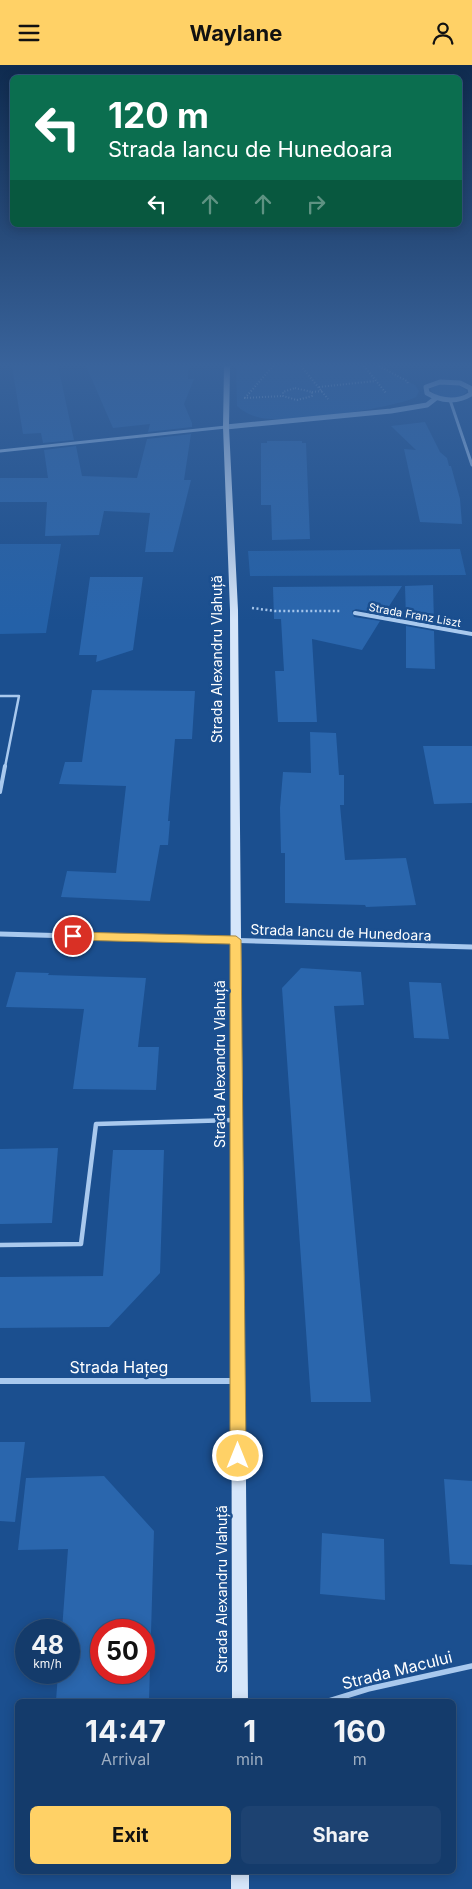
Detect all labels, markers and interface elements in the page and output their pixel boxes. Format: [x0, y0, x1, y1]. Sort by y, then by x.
icon: menu [15, 19, 43, 47]
icon: person [429, 19, 457, 47]
text: Waylane [190, 20, 282, 46]
text: 120 m [108, 94, 209, 136]
icon: left [25, 95, 90, 160]
text: Strada Iancu de Hunedoara [108, 136, 393, 162]
icon: left [143, 190, 171, 218]
icon: ahead [196, 190, 224, 218]
icon: ahead [249, 190, 277, 218]
icon: right [302, 190, 330, 218]
street label: Strada Alexandru Vlahuță [208, 575, 226, 743]
street label: Strada Franz Liszt [368, 600, 463, 630]
pin [52, 915, 94, 957]
street label: Strada Iancu de Hunedoara [250, 920, 432, 944]
icon: arrive [59, 922, 87, 950]
street label: Strada Alexandru Vlahuță [211, 980, 229, 1148]
street label: Strada Hațeg [70, 1357, 168, 1377]
position arrow [211, 1429, 263, 1481]
street label: Strada Alexandru Vlahuță [213, 1505, 231, 1673]
speed limit sign: 50 [90, 1619, 155, 1684]
text: 48 [31, 1630, 64, 1660]
street label: Strada Macului [340, 1647, 454, 1693]
text: km/h [33, 1656, 62, 1671]
text: 14:47 [85, 1713, 166, 1749]
text: 1 [243, 1713, 256, 1749]
text: 160 [333, 1713, 386, 1749]
text: Arrival [101, 1749, 150, 1769]
text: min [236, 1749, 263, 1769]
text: m [353, 1749, 367, 1769]
button: Exit [30, 1806, 231, 1864]
button: Share [241, 1806, 441, 1864]

